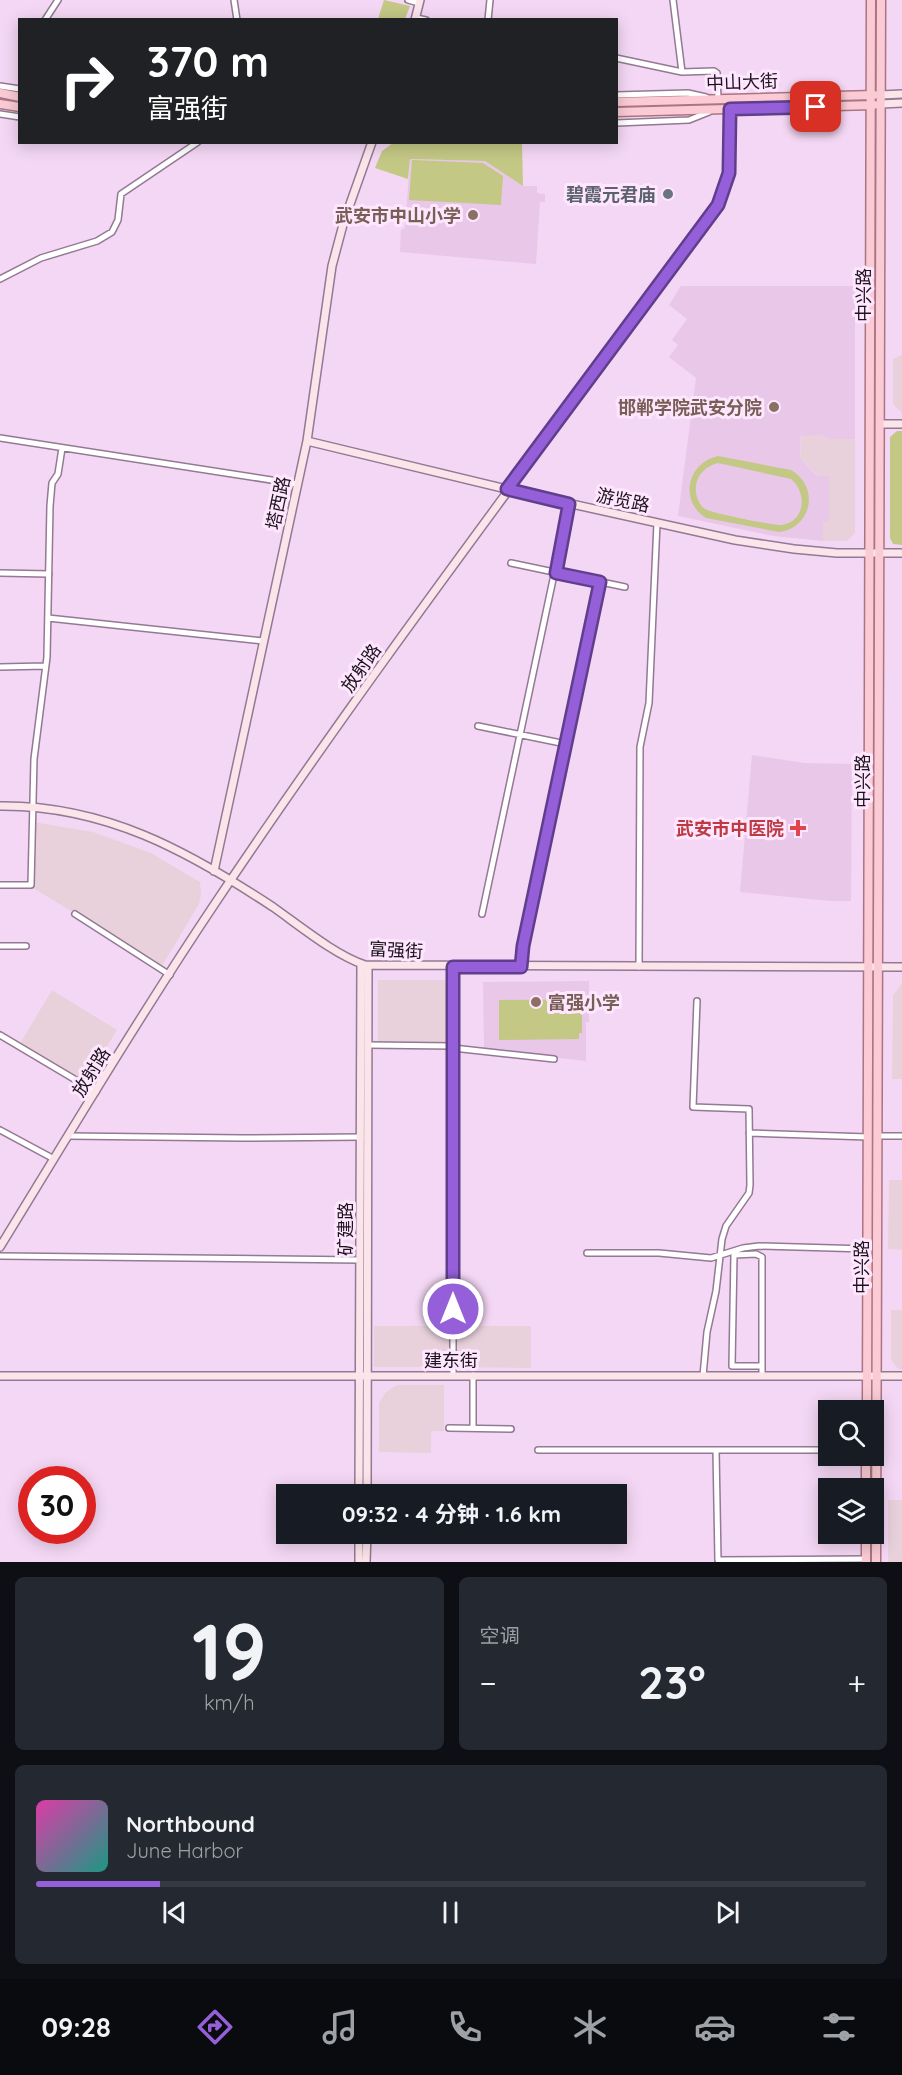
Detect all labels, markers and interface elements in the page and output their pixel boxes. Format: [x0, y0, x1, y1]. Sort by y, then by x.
text: 370 m [147, 35, 269, 88]
icon: right [48, 42, 126, 120]
street label: 中山大街 [706, 69, 778, 95]
pin [790, 81, 841, 132]
icon: arrive [799, 90, 832, 123]
text: 富强街 [147, 91, 228, 125]
place label: 碧霞元君庙 [566, 183, 656, 206]
marker: 碧霞元君庙 [661, 187, 675, 201]
place label: 武安市中山小学 [335, 204, 461, 227]
marker: 武安市中山小学 [466, 208, 480, 222]
street label: 中兴路 [852, 268, 875, 322]
place label: 邯郸学院武安分院 [618, 396, 762, 419]
marker: 邯郸学院武安分院 [767, 400, 781, 414]
street label: 塔西路 [261, 474, 295, 532]
street label: 游览路 [594, 483, 652, 517]
street label: 放射路 [336, 639, 386, 697]
street label: 中兴路 [851, 754, 874, 808]
place label: 武安市中医院 [676, 817, 784, 840]
marker: 武安市中医院 [789, 819, 807, 837]
street label: 富强街 [368, 937, 424, 963]
place label: 富强小学 [548, 991, 620, 1014]
marker: 富强小学 [529, 995, 543, 1009]
street label: 放射路 [67, 1043, 115, 1101]
street label: 矿建路 [334, 1202, 357, 1256]
street label: 中兴路 [850, 1240, 873, 1294]
position arrow [421, 1277, 485, 1341]
street label: 建东街 [424, 1349, 478, 1372]
map controls [818, 1400, 884, 1544]
button: search [818, 1400, 884, 1466]
speed limit sign: 30 [18, 1466, 96, 1544]
button: layers [818, 1478, 884, 1544]
text: 09:32 · 4 分钟 · 1.6 km [342, 1500, 561, 1528]
text: 19 [192, 1602, 267, 1700]
text: 空调 [480, 1623, 520, 1648]
text: 23° [638, 1654, 706, 1710]
text: − [480, 1662, 497, 1703]
text: + [847, 1662, 866, 1703]
text: km/h [204, 1690, 255, 1715]
text: Northbound [126, 1810, 255, 1838]
text: June Harbor [126, 1838, 243, 1863]
icon: previous [158, 1896, 191, 1929]
icon: pause [434, 1896, 467, 1929]
icon: next [711, 1896, 744, 1929]
icon: directions [194, 2006, 236, 2048]
icon: music [319, 2006, 361, 2048]
icon: phone [444, 2006, 486, 2048]
icon: climate [569, 2006, 611, 2048]
icon: car [694, 2006, 736, 2048]
icon: filters [818, 2006, 860, 2048]
text: 09:28 [41, 2010, 111, 2044]

